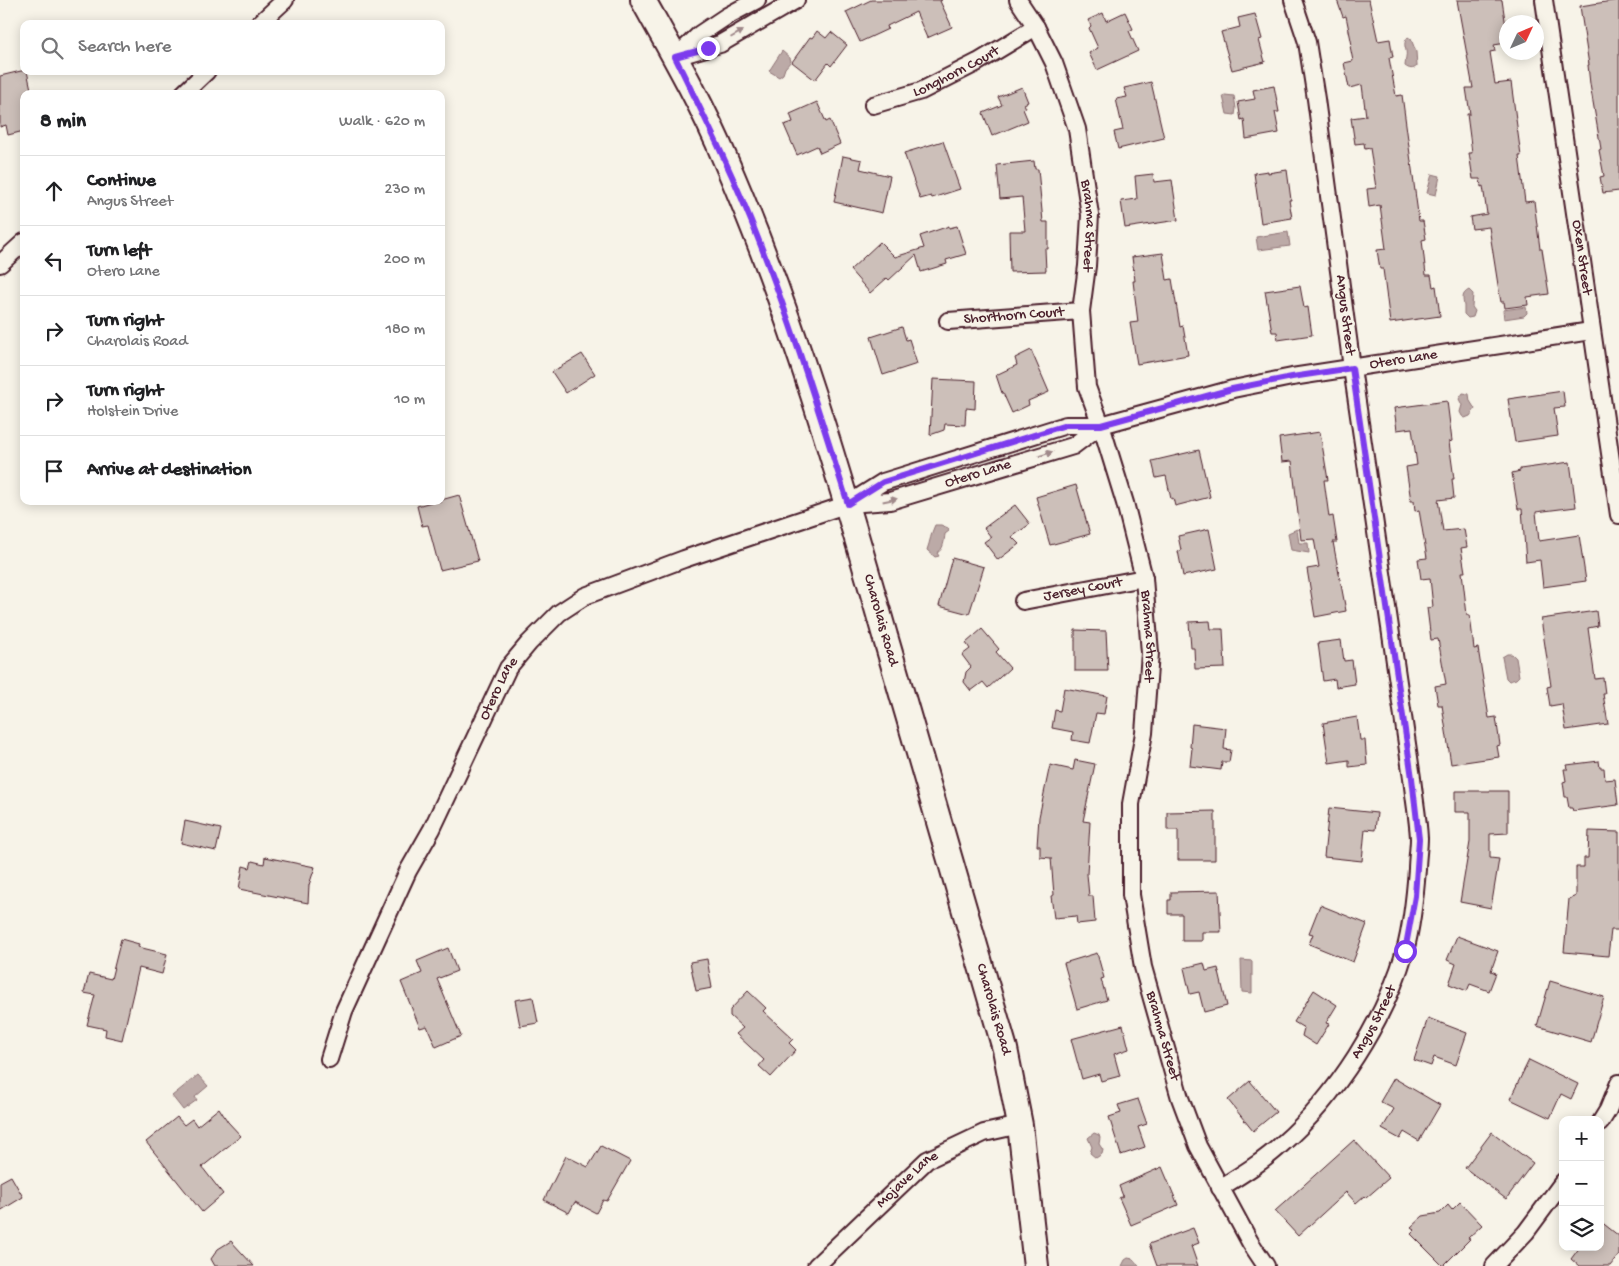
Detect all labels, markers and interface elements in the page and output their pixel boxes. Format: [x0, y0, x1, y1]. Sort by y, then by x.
north arrow [1499, 15, 1544, 60]
search box [20, 20, 445, 75]
one-way arrow [730, 30, 744, 38]
icon: search [38, 34, 66, 62]
text: Search here [78, 36, 172, 59]
route end [697, 37, 720, 60]
street label: Longhorn Court [911, 41, 1005, 102]
text: 8 min [40, 110, 86, 135]
text: Walk · 620 m [339, 113, 425, 132]
text: Continue [87, 170, 156, 193]
icon: ahead [40, 177, 68, 205]
street label: Brahma Street [1076, 178, 1100, 274]
text: 230 m [385, 181, 425, 200]
text: Angus Street [87, 193, 173, 212]
street label: Oxen Street [1567, 219, 1596, 298]
text: Turn left [87, 240, 151, 263]
icon: left [40, 247, 68, 275]
text: 200 m [384, 251, 425, 270]
text: Otero Lane [87, 263, 160, 282]
street label: Angus Street [1331, 274, 1359, 358]
street label: Shorthorn Court [963, 303, 1066, 329]
text: Turn right [87, 310, 163, 333]
icon: right [40, 317, 68, 345]
text: 180 m [386, 321, 425, 340]
text: Charolais Road [87, 333, 188, 352]
street label: Otero Lane [1368, 346, 1439, 374]
text: Turn right [87, 380, 163, 403]
icon: right [40, 387, 68, 415]
text: 10 m [394, 391, 425, 410]
text: Holstein Drive [87, 403, 178, 422]
one-way arrow [1038, 450, 1053, 458]
street label: Otero Lane [943, 455, 1014, 493]
icon: arrive [40, 457, 68, 485]
text: Arrive at destination [87, 459, 251, 482]
one-way arrow [882, 495, 898, 503]
street label: Charolais Road [859, 572, 903, 669]
street label: Jersey Court [1042, 573, 1126, 606]
street label: Brahma Street [1136, 589, 1159, 684]
street label: Otero Lane [476, 653, 522, 723]
route start [1394, 940, 1417, 963]
street label: Charolais Road [972, 961, 1015, 1057]
street label: Angus Street [1347, 981, 1402, 1062]
street label: Brahma Street [1141, 988, 1184, 1084]
map controls [1559, 1116, 1604, 1251]
button: + [1559, 1116, 1604, 1161]
street label: Mojave Lane [873, 1147, 941, 1212]
button: − [1559, 1161, 1604, 1206]
button: layers [1559, 1206, 1604, 1251]

